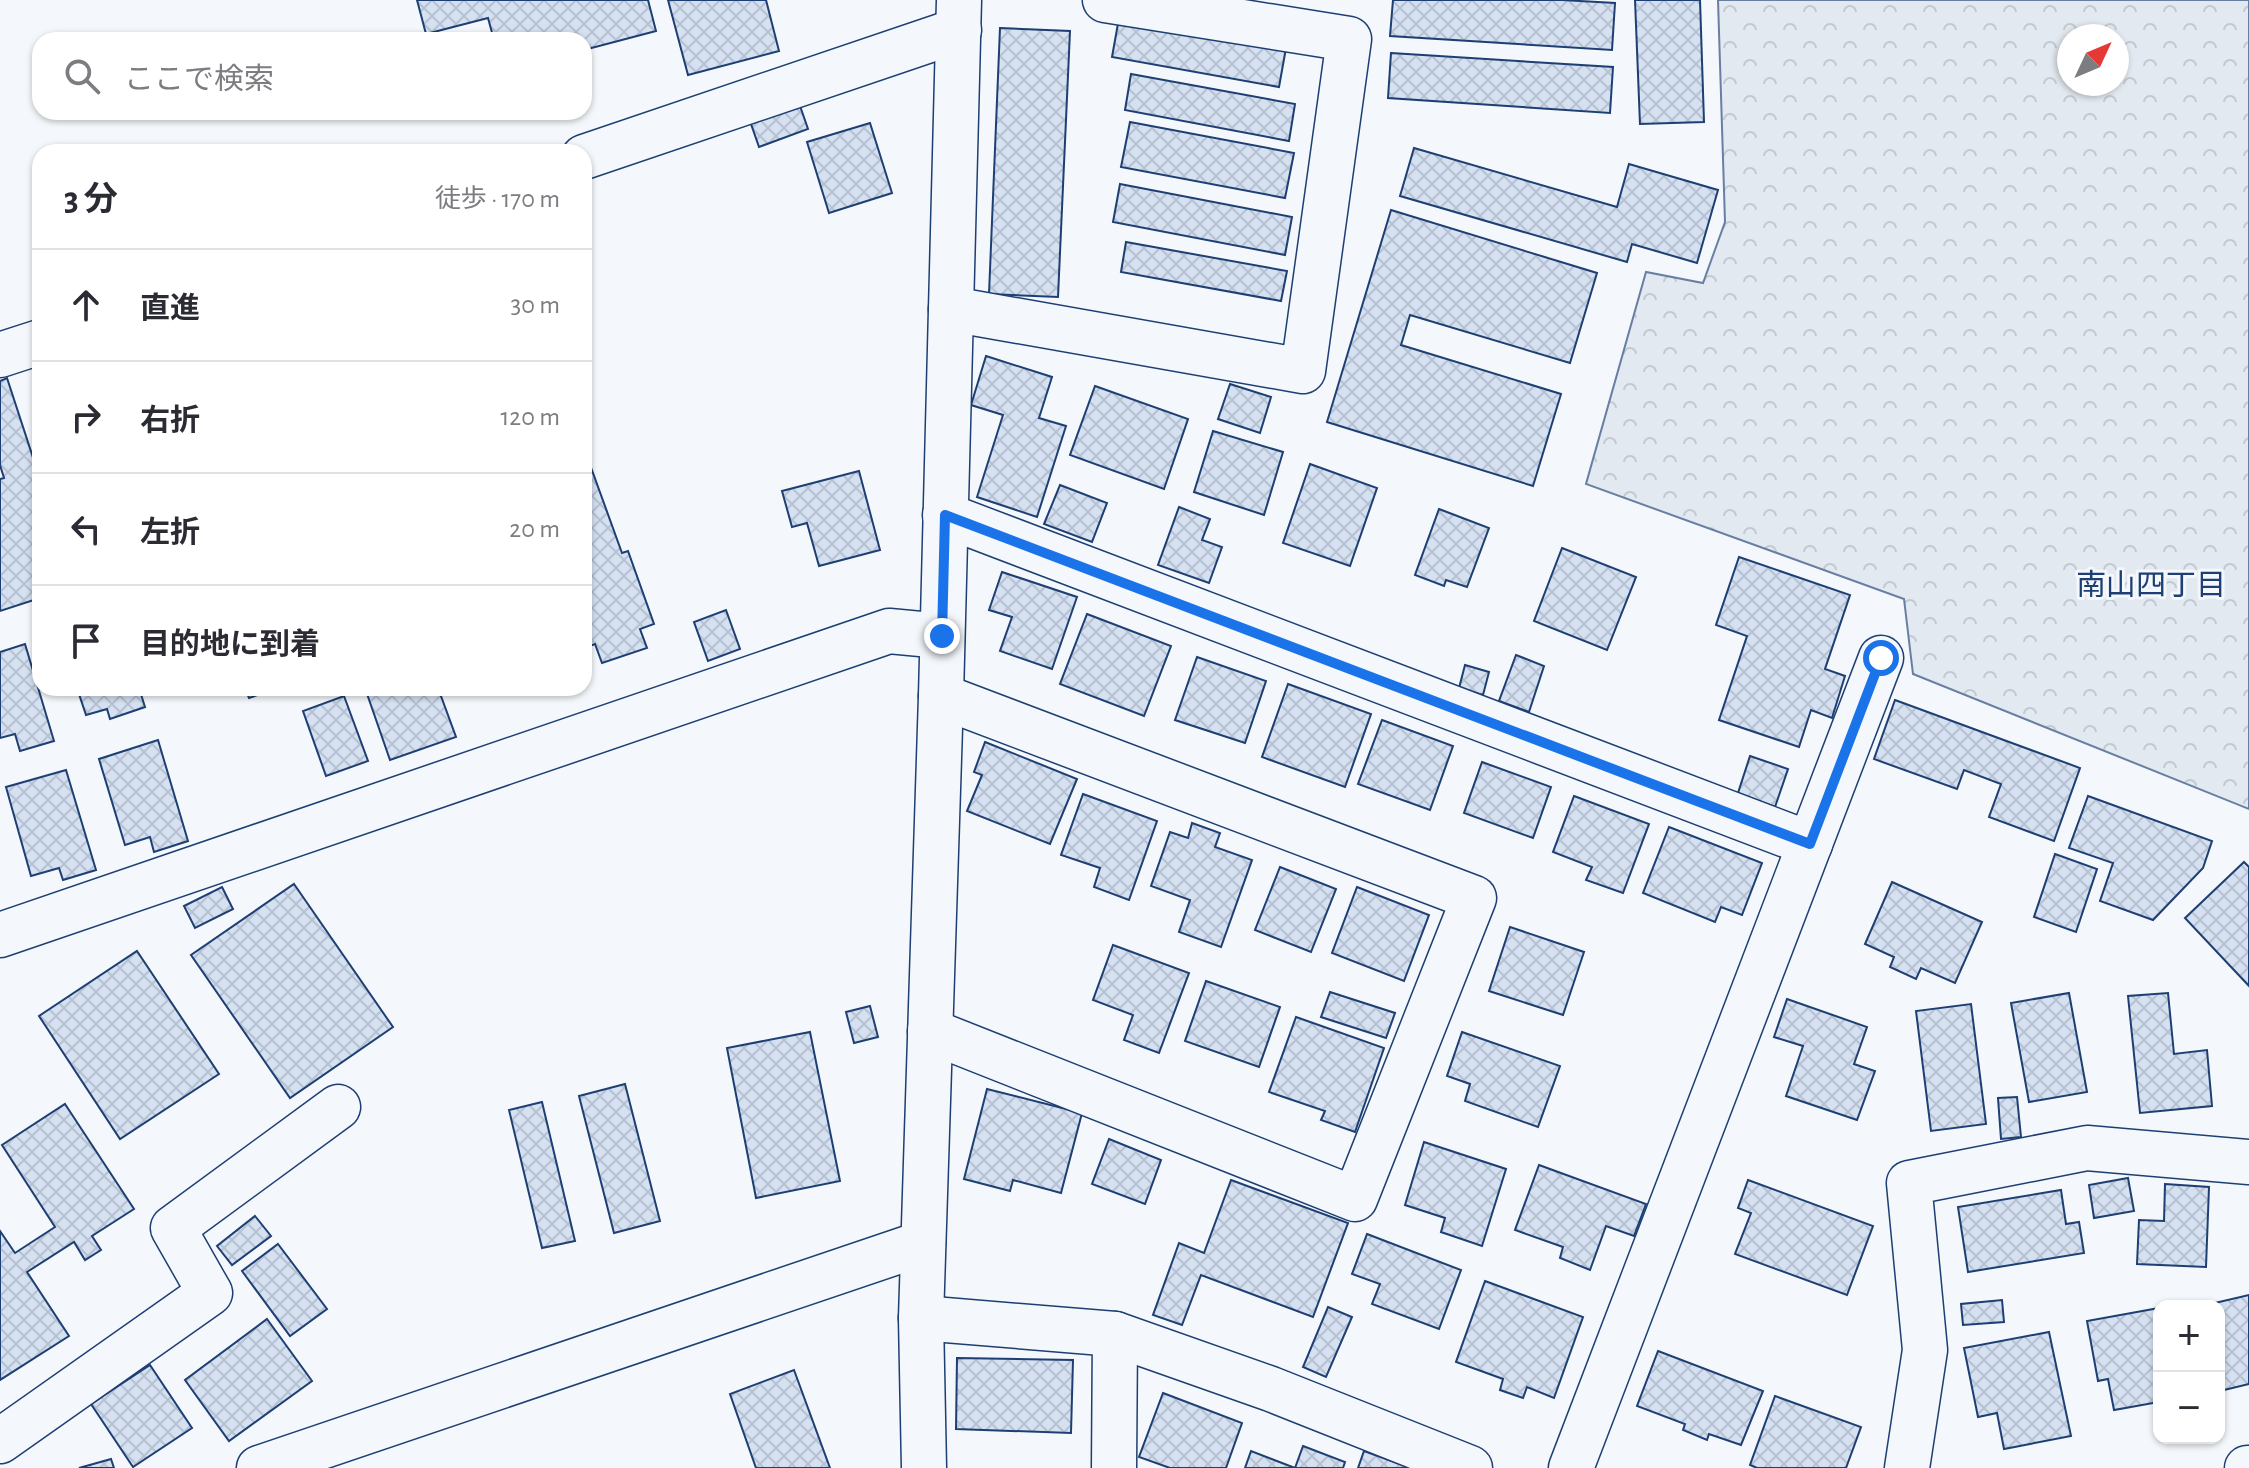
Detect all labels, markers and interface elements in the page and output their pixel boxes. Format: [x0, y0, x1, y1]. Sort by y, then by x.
north arrow [2057, 24, 2129, 96]
search box [32, 32, 592, 120]
icon: search [60, 54, 104, 98]
text: ここで検索 [124, 65, 274, 95]
text: 3 分 [64, 183, 118, 217]
text: 徒歩 · 170 m [435, 186, 560, 212]
icon: ahead [64, 283, 108, 327]
text: 30 m [510, 292, 560, 318]
text: 直進 [140, 294, 200, 324]
icon: right [64, 395, 108, 439]
text: 120 m [500, 404, 560, 430]
text: 右折 [140, 406, 200, 436]
icon: left [64, 507, 108, 551]
text: 20 m [509, 516, 560, 542]
text: 左折 [140, 518, 200, 548]
district label: 南山四丁目 [2076, 569, 2226, 601]
route end [924, 618, 960, 654]
icon: arrive [64, 619, 108, 663]
text: 目的地に到着 [140, 630, 320, 660]
route start [1863, 640, 1899, 676]
map controls [2153, 1300, 2225, 1444]
button: + [2153, 1300, 2225, 1372]
button: − [2153, 1372, 2225, 1444]

